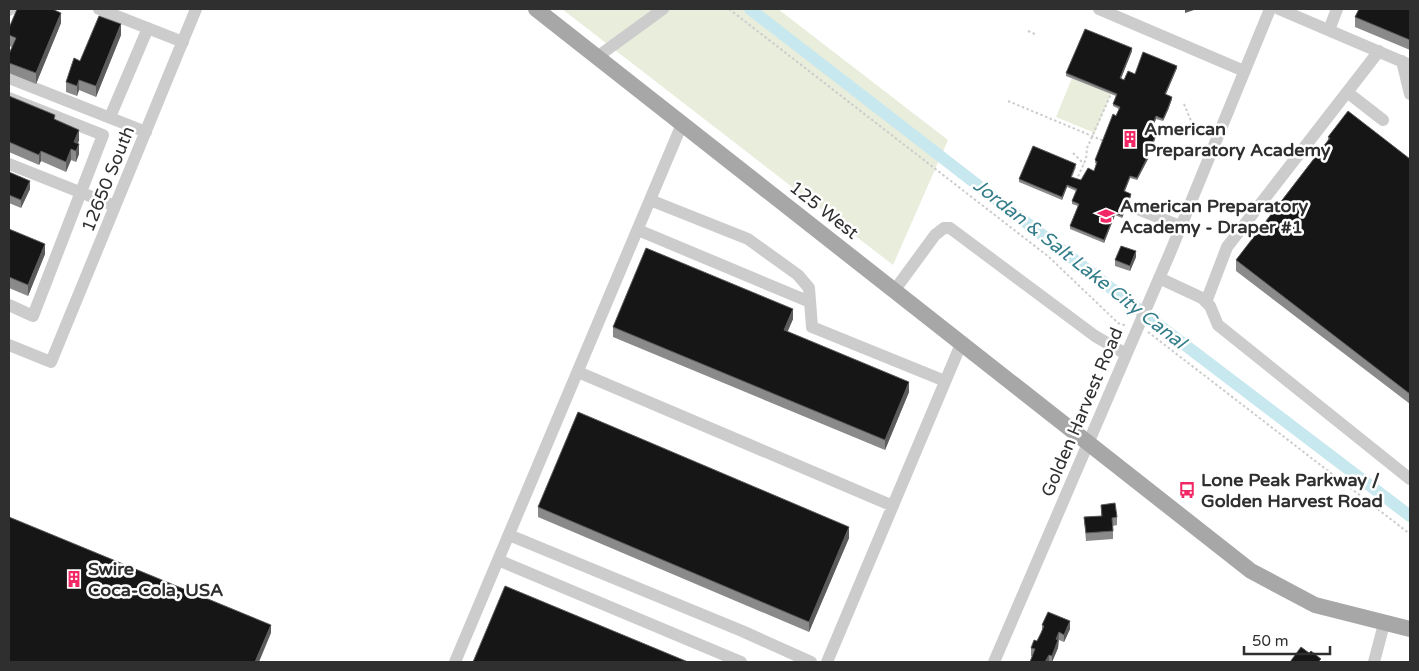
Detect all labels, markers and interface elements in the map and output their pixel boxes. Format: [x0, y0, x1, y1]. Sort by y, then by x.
place label: American Preparatory Academy [1144, 118, 1331, 161]
street label: 12650 South [77, 123, 139, 235]
building icon: American Preparatory Academy [1120, 129, 1140, 149]
water label: Jordan & Salt Lake City Canal [969, 174, 1192, 355]
street label: 125 West [785, 176, 863, 244]
place label: American Preparatory Academy - Draper #1 [1120, 195, 1308, 238]
school or university icon: American Preparatory Academy - Draper #1 [1096, 206, 1116, 226]
street label: Golden Harvest Road [1036, 324, 1128, 500]
place label: Lone Peak Parkway / Golden Harvest Road [1201, 469, 1383, 512]
bus stop icon: Lone Peak Parkway / Golden Harvest Road [1177, 480, 1197, 500]
place label: Swire Coca-Cola, USA [88, 558, 224, 601]
building icon: Swire Coca-Cola, USA [64, 569, 84, 589]
scale bar [1244, 624, 1330, 656]
text: 50 m [1252, 632, 1289, 650]

